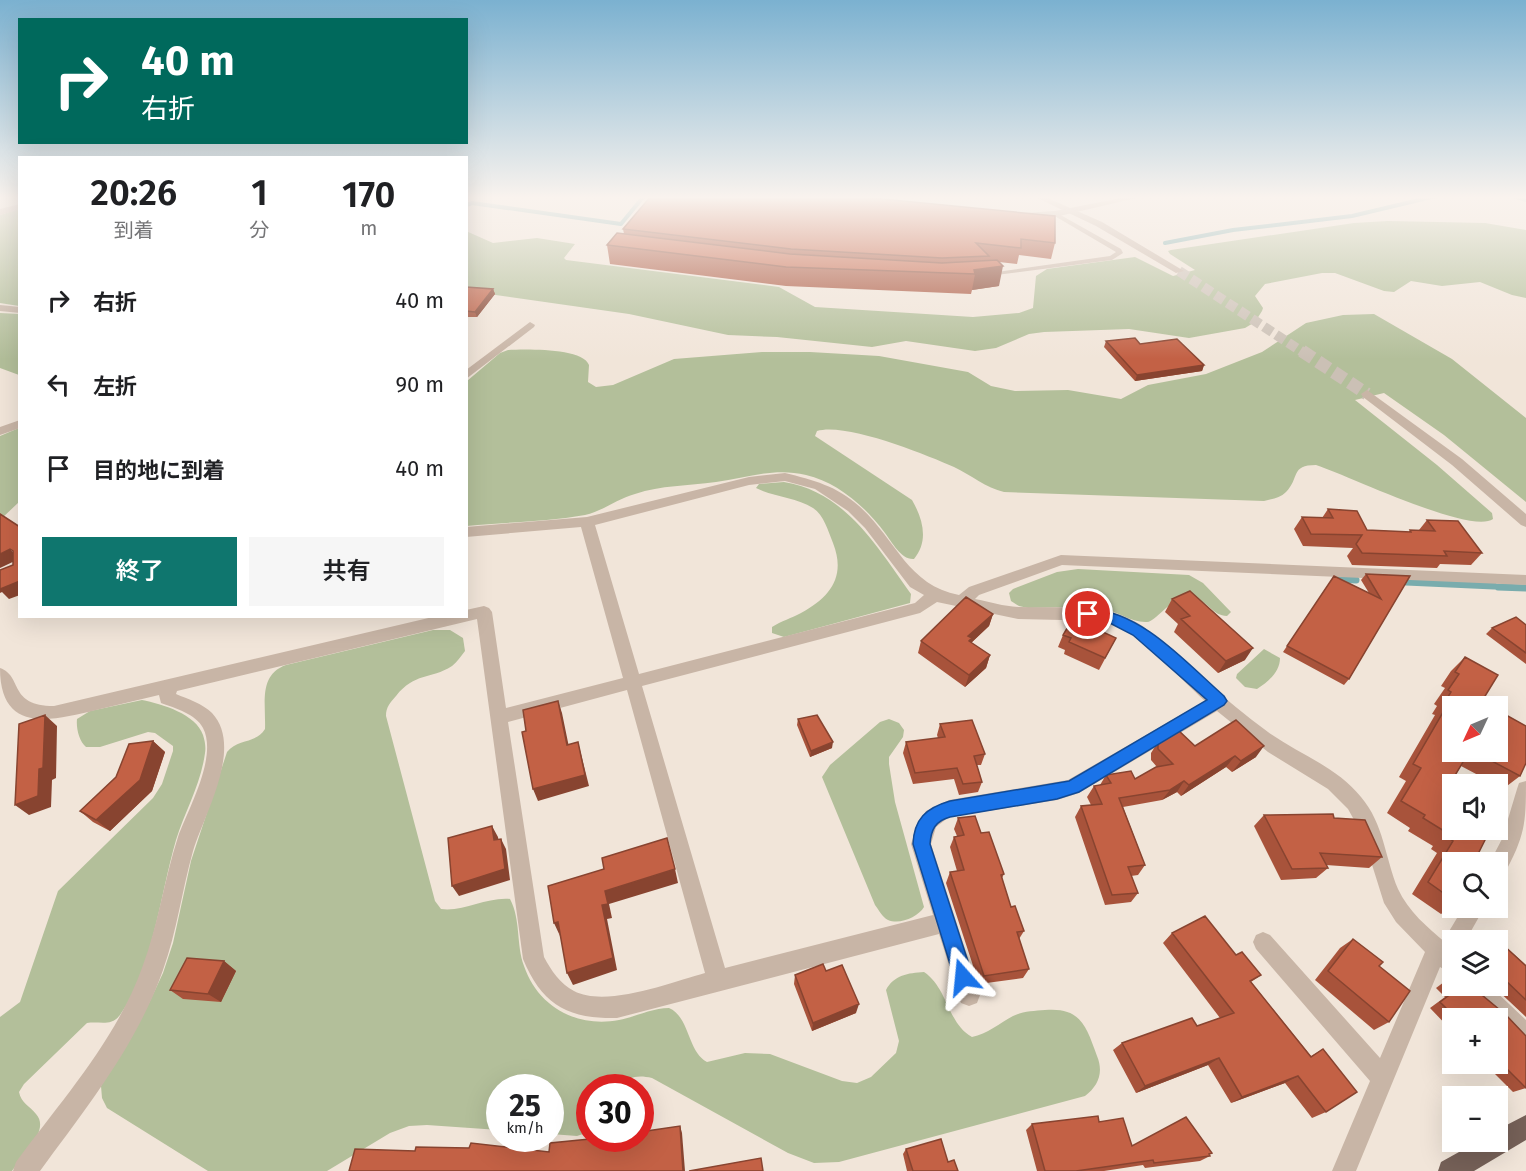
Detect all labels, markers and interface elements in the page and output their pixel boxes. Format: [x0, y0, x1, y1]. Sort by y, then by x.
text: 40 m [141, 36, 235, 86]
icon: right [42, 42, 120, 120]
text: 右折 [141, 93, 195, 125]
text: 20:26 [91, 171, 177, 215]
text: 1 [251, 171, 268, 215]
text: 170 [342, 173, 395, 217]
text: m [360, 216, 377, 240]
text: 到着 [114, 218, 154, 242]
text: 分 [249, 218, 269, 242]
icon: right [42, 284, 75, 317]
text: 40 m [395, 287, 444, 314]
text: 右折 [93, 289, 137, 316]
icon: left [42, 368, 75, 401]
text: 90 m [395, 371, 444, 398]
text: 左折 [93, 373, 137, 400]
icon: arrive [42, 452, 75, 485]
text: 40 m [395, 455, 444, 482]
text: 目的地に到着 [93, 457, 225, 484]
button: 終了 [42, 537, 237, 606]
button: 共有 [249, 537, 444, 606]
pin [1062, 588, 1113, 639]
icon: arrive [1071, 597, 1104, 630]
north arrow [1442, 696, 1508, 762]
map controls [1442, 696, 1508, 1152]
button: sound [1442, 774, 1508, 840]
button: search [1442, 852, 1508, 918]
button: layers [1442, 930, 1508, 996]
position arrow [931, 945, 995, 1009]
button: + [1442, 1008, 1508, 1074]
speed limit sign: 30 [576, 1074, 654, 1152]
button: − [1442, 1086, 1508, 1152]
text: 25 [509, 1088, 541, 1124]
text: km/h [506, 1119, 544, 1137]

